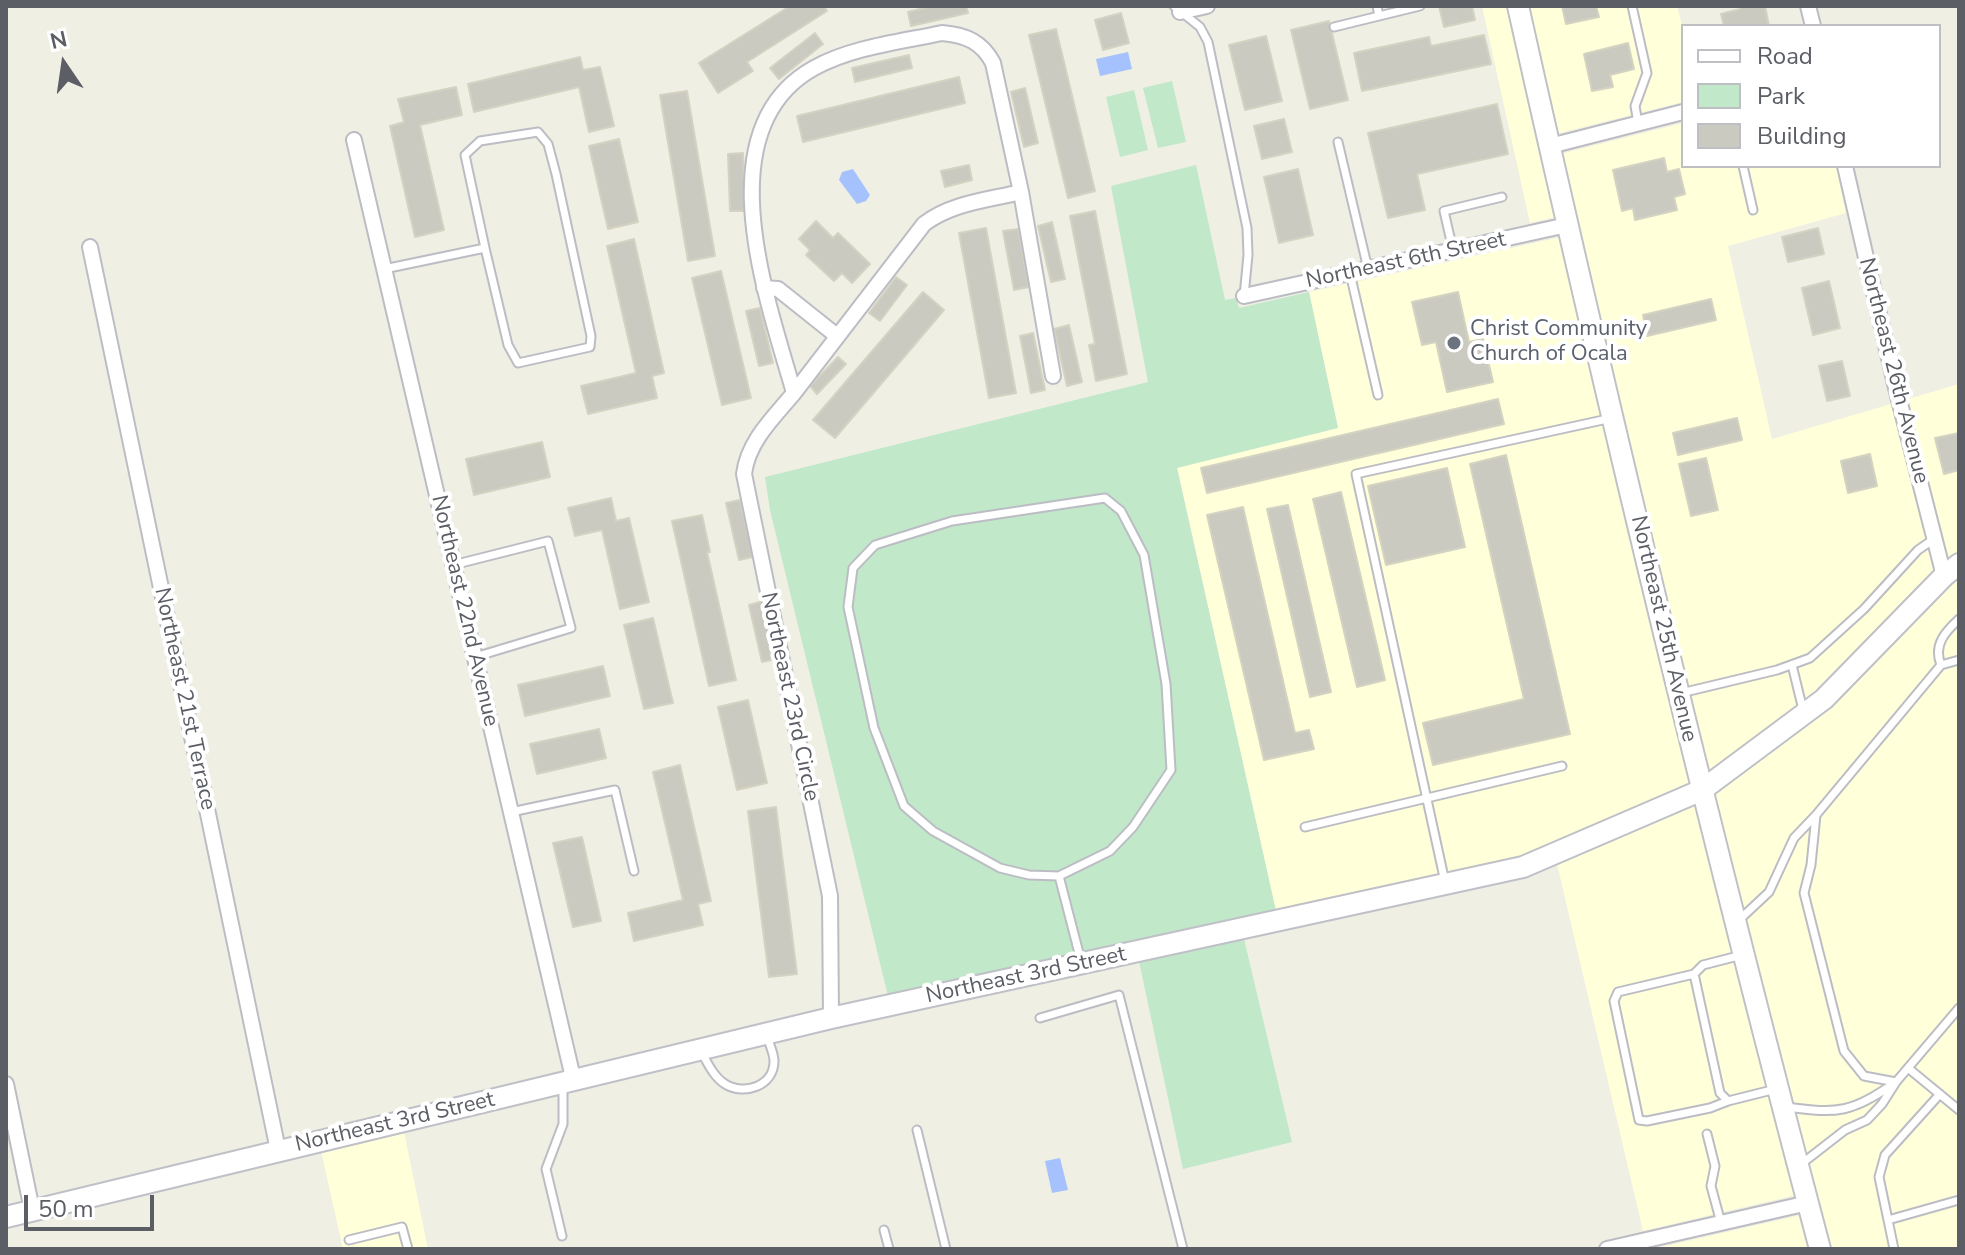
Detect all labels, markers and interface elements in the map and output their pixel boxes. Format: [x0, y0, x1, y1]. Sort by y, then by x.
north arrow [24, 24, 104, 104]
text: N [47, 24, 70, 57]
legend [1681, 24, 1941, 168]
text: Road [1757, 40, 1813, 72]
text: Park [1757, 80, 1805, 112]
text: Building [1757, 120, 1847, 152]
street label: Northeast 6th Street [1304, 227, 1508, 295]
street label: Northeast 26th Avenue [1852, 256, 1934, 486]
place label: Christ Community Church of Ocala [1470, 317, 1647, 368]
marker: Christ Community Church of Ocala [1445, 334, 1463, 352]
street label: Northeast 22nd Avenue [425, 493, 503, 729]
street label: Northeast 25th Avenue [1624, 513, 1702, 745]
street label: Northeast 21st Terrace [148, 585, 220, 813]
street label: Northeast 23rd Circle [754, 590, 824, 804]
street label: Northeast 3rd Street [924, 942, 1128, 1010]
street label: Northeast 3rd Street [293, 1087, 497, 1159]
scale bar [28, 1179, 158, 1229]
text: 50 m [38, 1193, 94, 1225]

